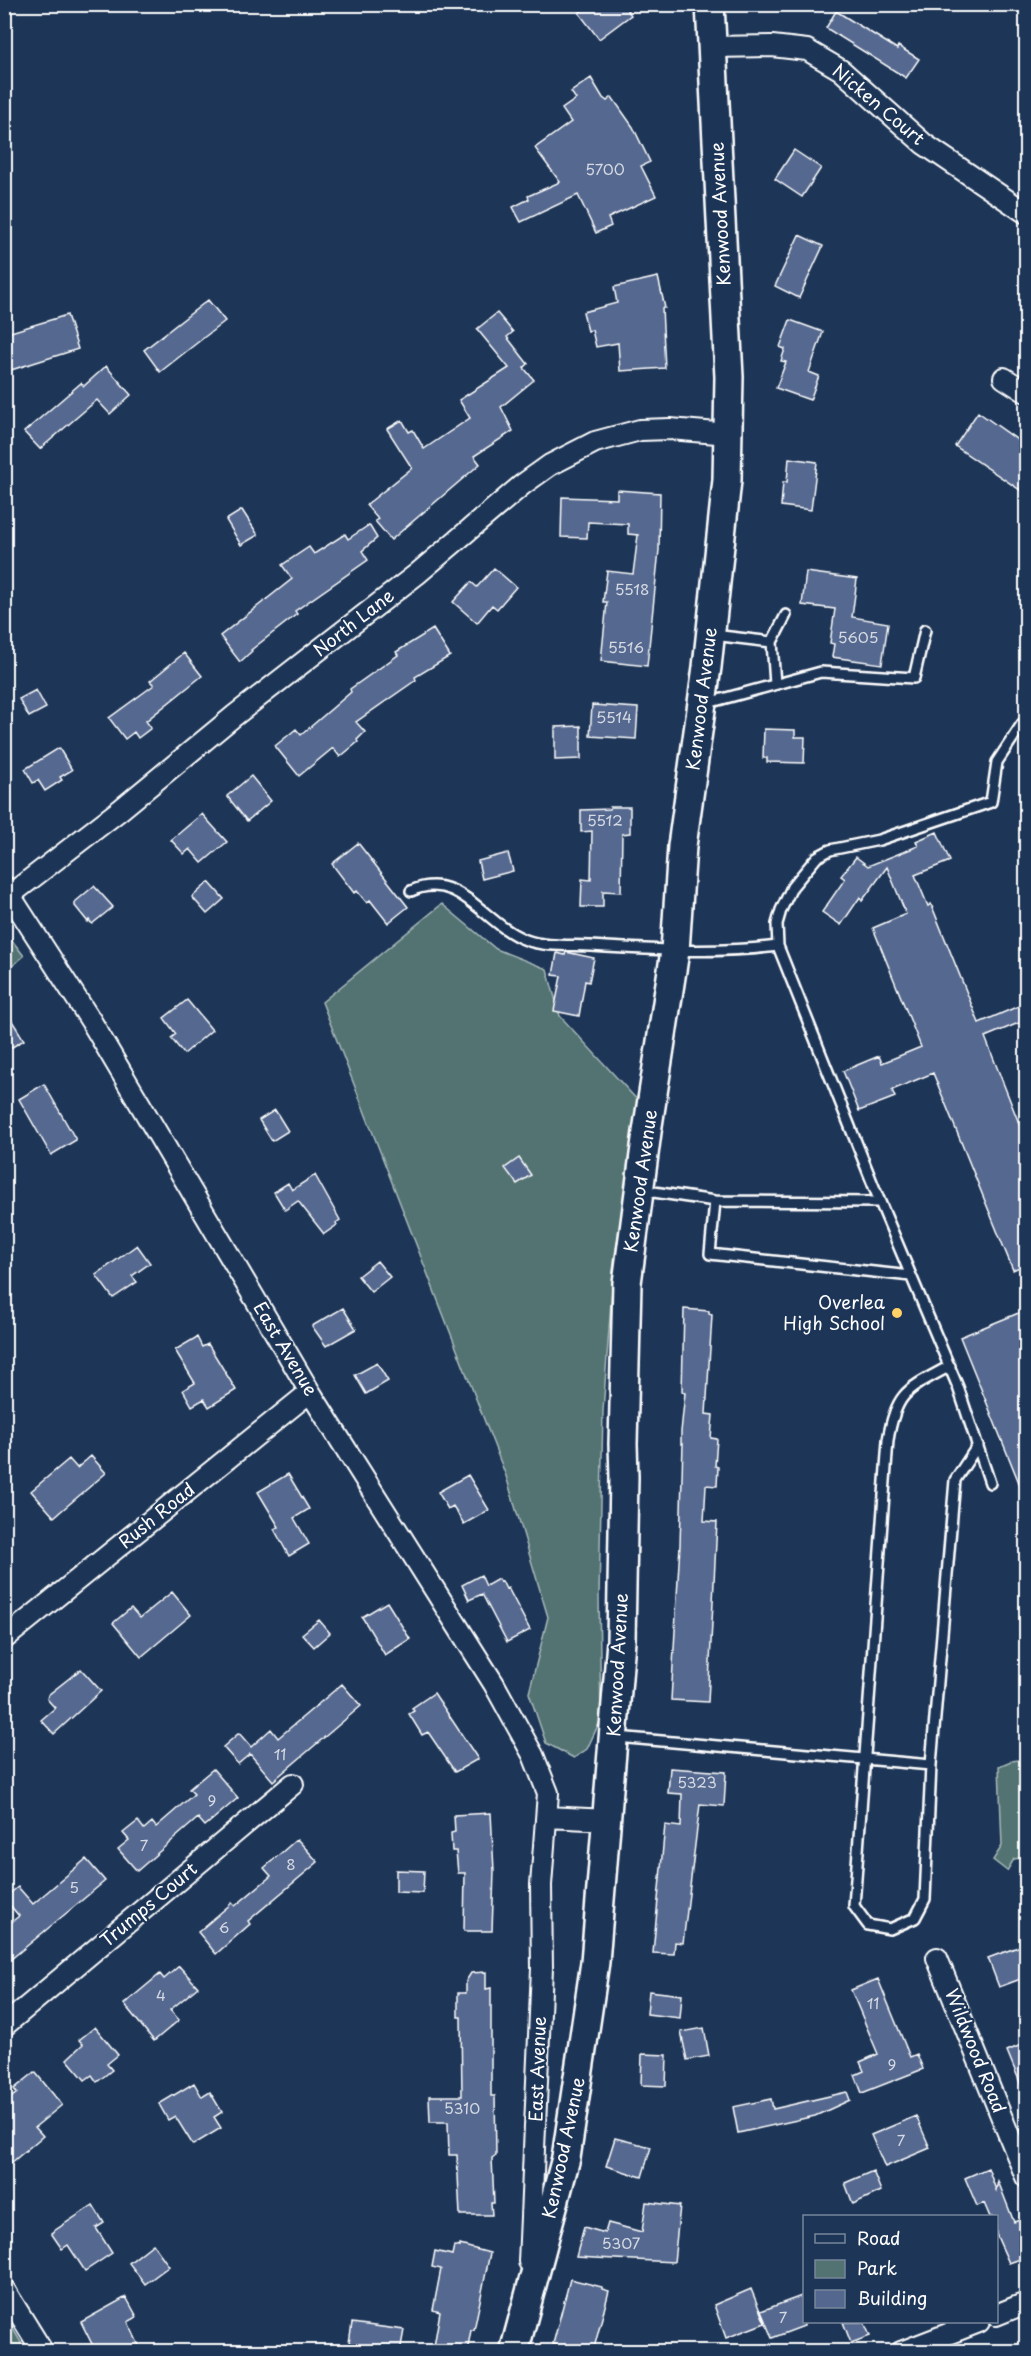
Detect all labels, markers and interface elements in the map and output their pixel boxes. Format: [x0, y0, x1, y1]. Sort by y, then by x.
street label: Nicken Court [827, 57, 931, 151]
street label: Kenwood Avenue [702, 141, 737, 287]
house number: 5700 [585, 157, 625, 180]
house number: 5518 [615, 577, 649, 600]
street label: North Lane [307, 581, 399, 662]
house number: 5605 [838, 625, 878, 648]
street label: Kenwood Avenue [678, 626, 723, 772]
house number: 5516 [608, 635, 644, 658]
house number: 5514 [596, 705, 632, 728]
house number: 5512 [587, 808, 623, 831]
street label: Kenwood Avenue [616, 1107, 663, 1254]
place label: Overlea High School [783, 1288, 886, 1336]
street label: East Avenue [247, 1296, 325, 1401]
marker: Overlea High School [890, 1306, 904, 1320]
street label: Rush Road [112, 1476, 200, 1554]
street label: Kenwood Avenue [599, 1592, 634, 1738]
house number: 11 [274, 1742, 286, 1765]
house number: 5323 [677, 1770, 717, 1793]
house number: 9 [208, 1788, 216, 1811]
house number: 7 [140, 1833, 149, 1856]
house number: 8 [286, 1852, 296, 1875]
street label: Trumps Court [94, 1855, 203, 1953]
house number: 5 [69, 1875, 79, 1898]
house number: 6 [219, 1915, 229, 1938]
house number: 4 [156, 1983, 166, 2006]
street label: Wildwood Road [939, 1984, 1014, 2117]
house number: 11 [867, 1991, 879, 2014]
street label: East Avenue [521, 2015, 552, 2122]
house number: 9 [888, 2052, 896, 2075]
street label: Kenwood Avenue [534, 2074, 591, 2221]
house number: 5310 [444, 2096, 480, 2119]
house number: 7 [897, 2128, 906, 2151]
legend [803, 2215, 998, 2323]
text: Road [857, 2224, 901, 2251]
house number: 5307 [602, 2231, 641, 2254]
text: Park [857, 2254, 897, 2281]
text: Building [857, 2284, 927, 2311]
house number: 7 [779, 2305, 788, 2328]

